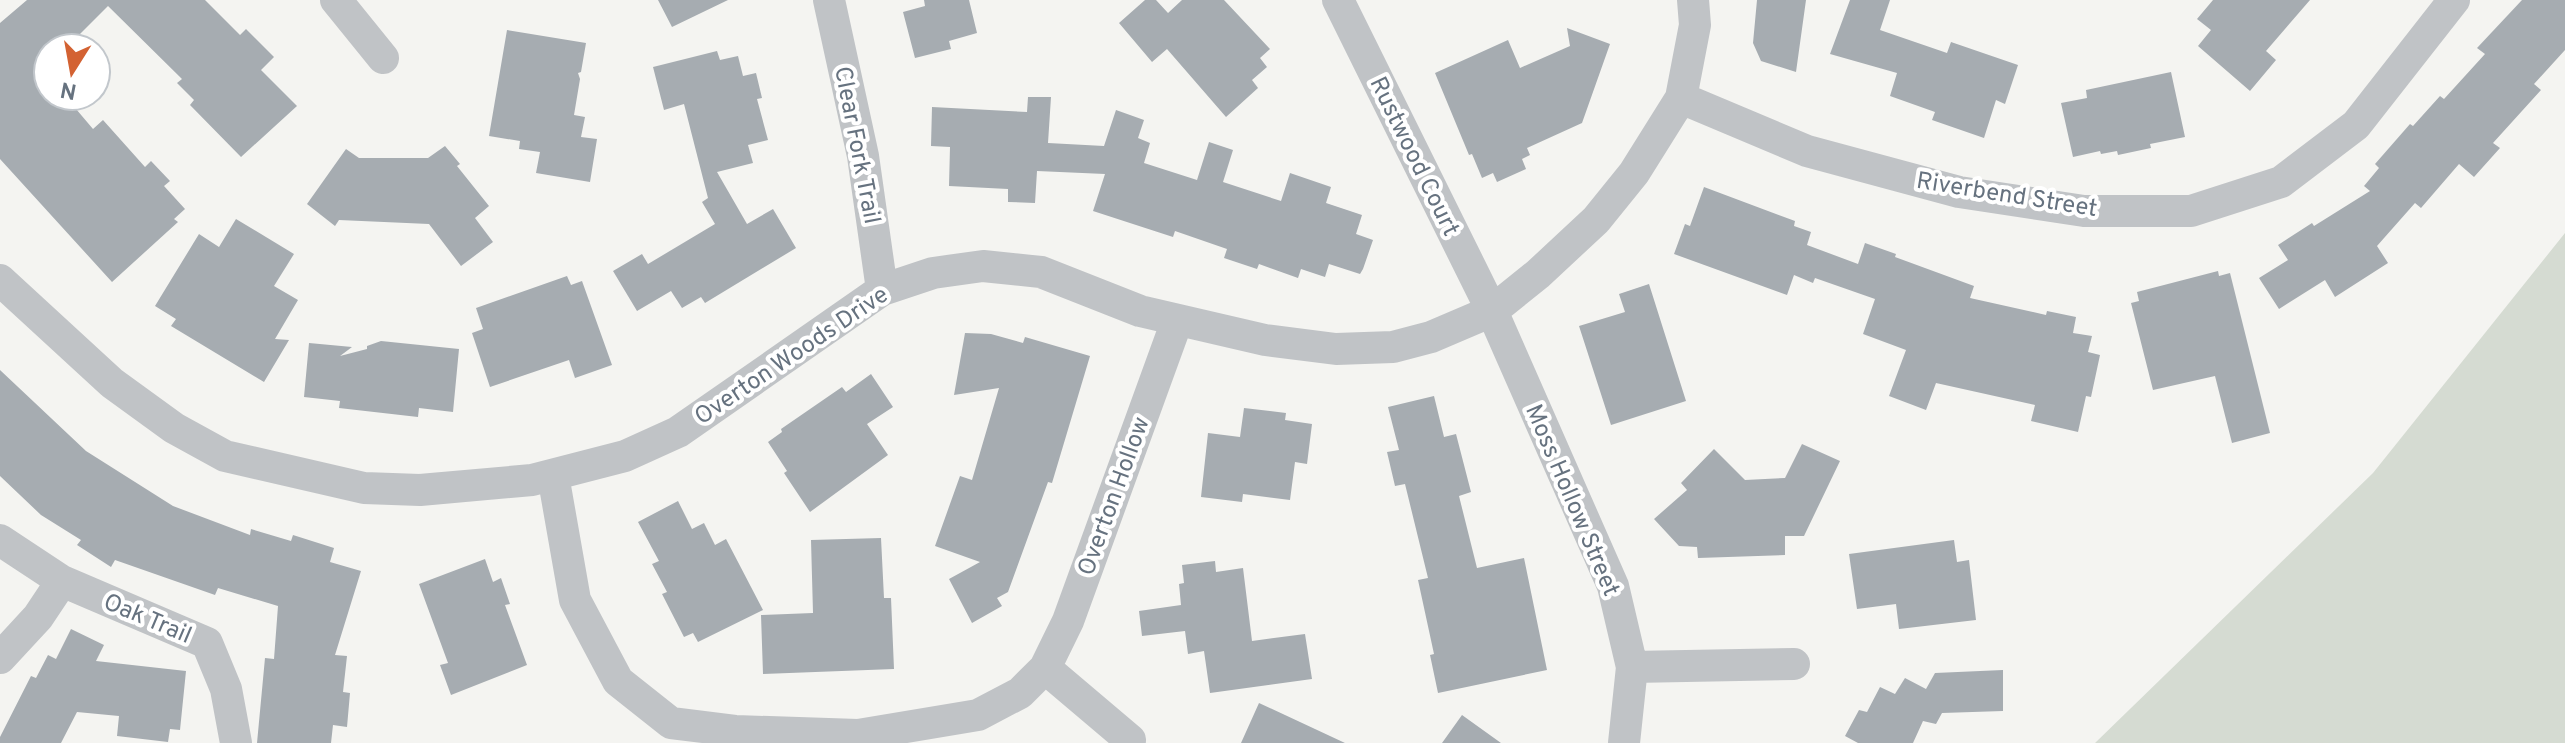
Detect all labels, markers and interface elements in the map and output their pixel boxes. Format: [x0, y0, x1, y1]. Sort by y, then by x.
north arrow [32, 32, 112, 112]
street label: Clear Fork Trail [826, 64, 886, 227]
street label: Rustwood Court [1362, 72, 1465, 242]
text: N [58, 74, 79, 104]
street label: Riverbend Street [1914, 167, 2099, 225]
street label: Overton Woods Drive [689, 281, 895, 433]
street label: Moss Hollow Street [1517, 400, 1625, 601]
street label: Overton Hollow [1072, 413, 1157, 580]
street label: Oak Trail [99, 588, 196, 652]

